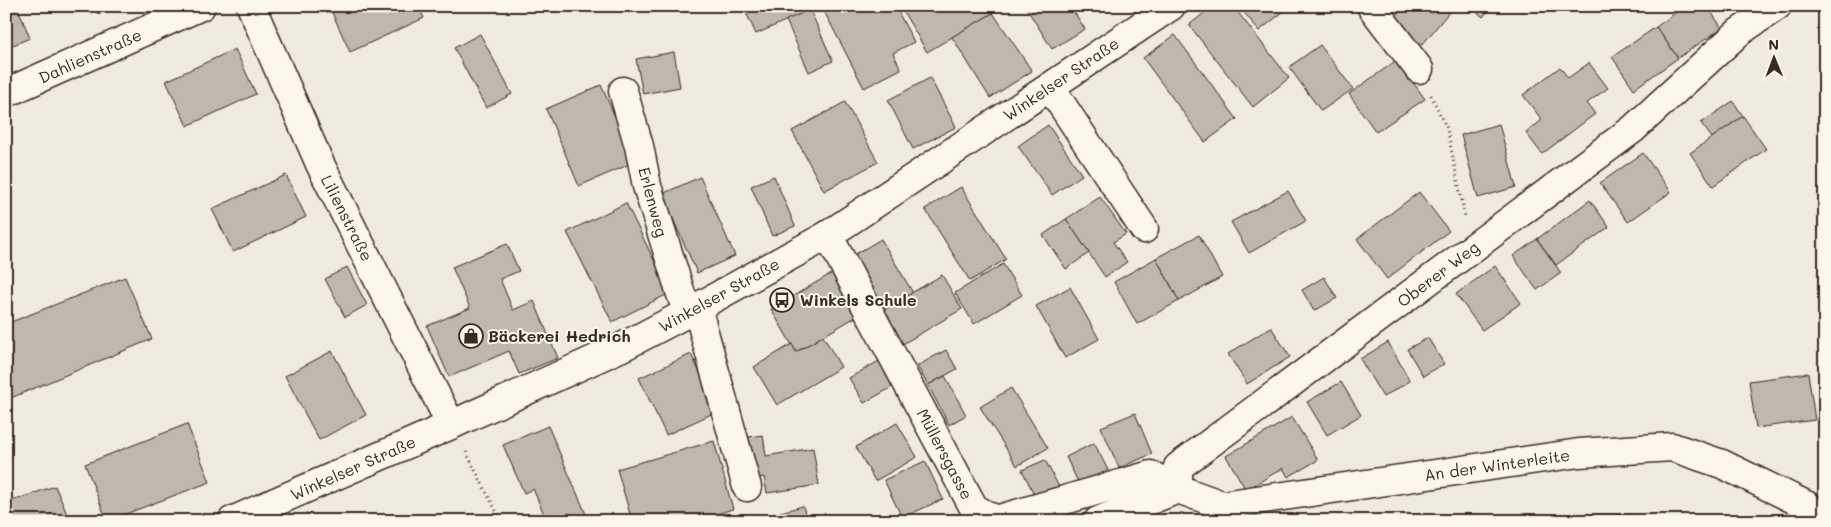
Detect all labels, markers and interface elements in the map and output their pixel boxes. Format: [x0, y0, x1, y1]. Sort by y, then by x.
street label: Dahlienstraße [35, 23, 145, 88]
street label: Winkelser Straße [999, 32, 1123, 125]
north arrow [1748, 32, 1798, 82]
text: N [1768, 35, 1779, 54]
street label: Erlenweg [634, 165, 673, 239]
street label: Lilienstraße [317, 171, 378, 264]
street label: Oberer Weg [1393, 236, 1483, 311]
street label: Winkelser Straße [655, 253, 783, 337]
bus stop icon: Winkels Schule [769, 287, 795, 313]
place label: Winkels Schule [800, 289, 916, 310]
shop icon: Bäckerei Hedrich [458, 323, 484, 349]
place label: Bäckerei Hedrich [488, 325, 631, 346]
street label: Müllersgasse [913, 405, 978, 503]
street label: Winkelser Straße [287, 430, 419, 505]
street label: An der Winterleite [1423, 444, 1571, 485]

